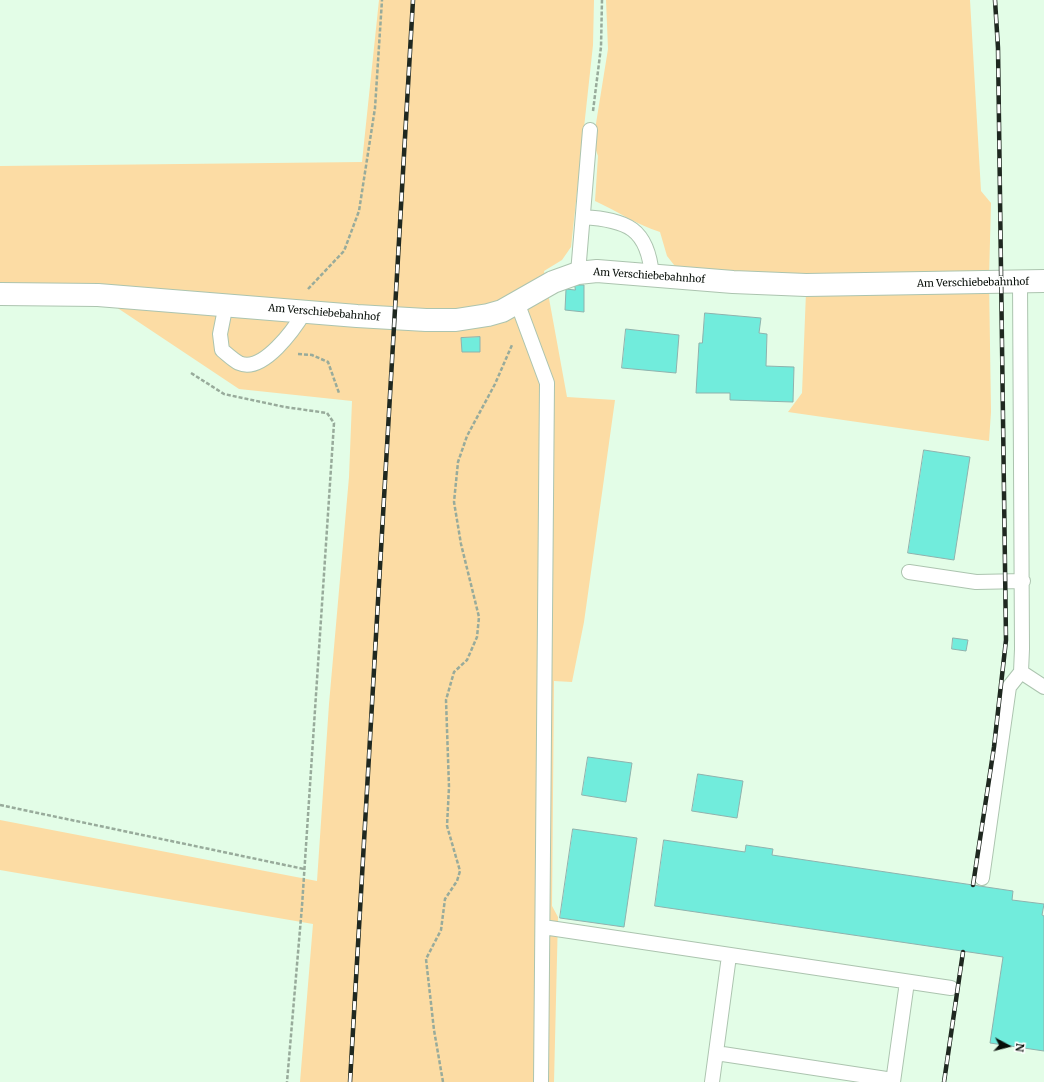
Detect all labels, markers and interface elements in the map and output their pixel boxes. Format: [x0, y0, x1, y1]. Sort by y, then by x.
street label: Am Verschiebebahnhof [593, 266, 705, 286]
street label: Am Verschiebebahnhof [917, 276, 1029, 290]
street label: Am Verschiebebahnhof [268, 302, 380, 324]
north arrow [988, 1026, 1028, 1066]
text: N [1012, 1042, 1027, 1053]

